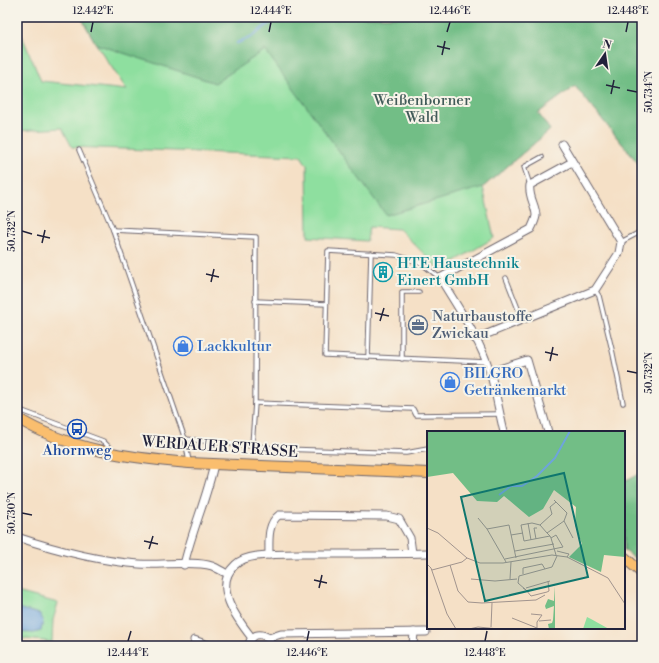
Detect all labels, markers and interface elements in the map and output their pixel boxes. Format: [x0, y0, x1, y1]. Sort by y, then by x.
text: 12.442°E [73, 5, 113, 17]
text: 12.444°E [250, 5, 292, 17]
text: 12.446°E [429, 5, 471, 17]
text: 12.448°E [607, 5, 649, 17]
north arrow [585, 34, 625, 74]
text: N [601, 37, 613, 53]
text: 50.734°N [643, 70, 655, 113]
park label: Weißenborner Wald [373, 91, 471, 127]
text: 50.732°N [6, 210, 18, 252]
place label: HTE Haustechnik Einert GmbH [397, 254, 520, 290]
building icon: HTE Haustechnik Einert GmbH [372, 261, 394, 283]
place label: Naturbaustoffe Zwickau [432, 307, 532, 343]
office icon: Naturbaustoffe Zwickau [407, 314, 429, 336]
shop icon: Lackkultur [172, 335, 194, 357]
place label: Lackkultur [197, 337, 272, 356]
text: 50.732°N [643, 352, 655, 394]
place label: BILGRO Getränkemarkt [463, 364, 567, 400]
shop icon: BILGRO Getränkemarkt [439, 371, 461, 393]
bus stop icon: Ahornweg [66, 418, 88, 440]
inset map [427, 431, 625, 629]
street label: WERDAUER STRASSE [140, 432, 299, 462]
place label: Ahornweg [42, 441, 112, 460]
text: 50.730°N [6, 491, 18, 534]
text: 12.444°E [107, 647, 149, 659]
text: 12.446°E [286, 647, 328, 659]
text: 12.448°E [464, 647, 506, 659]

